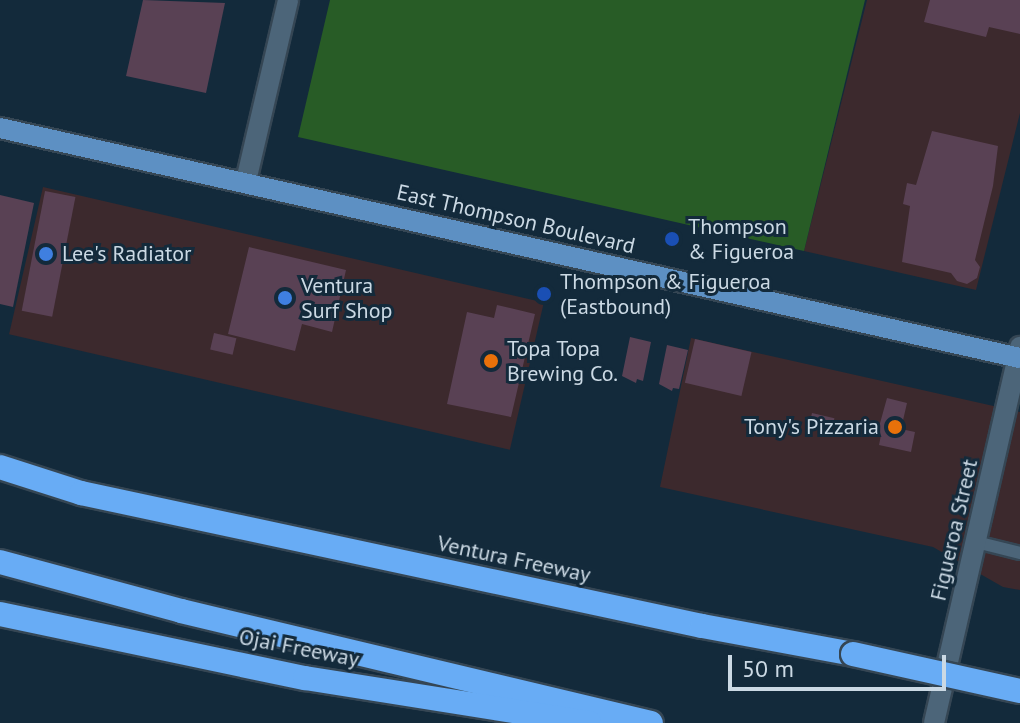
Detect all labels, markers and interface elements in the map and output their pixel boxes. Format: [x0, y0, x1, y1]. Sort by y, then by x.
street label: East Thompson Boulevard [394, 179, 638, 259]
place label: Thompson & Figueroa [688, 213, 794, 264]
marker: Thompson & Figueroa [663, 230, 681, 248]
place label: Lee's Radiator [62, 241, 191, 267]
marker: Lee's Radiator [37, 245, 55, 263]
place label: Thompson & Figueroa (Eastbound) [560, 268, 771, 320]
place label: Ventura Surf Shop [301, 272, 392, 324]
marker: Thompson & Figueroa (Eastbound) [535, 285, 553, 303]
marker: Ventura Surf Shop [276, 289, 294, 307]
place label: Topa Topa Brewing Co. [507, 335, 618, 386]
marker: Topa Topa Brewing Co. [482, 352, 500, 370]
place label: Tony's Pizzaria [744, 414, 879, 440]
marker: Tony's Pizzaria [886, 418, 904, 436]
street label: Figueroa Street [925, 457, 983, 603]
street label: Ventura Freeway [435, 530, 593, 588]
street label: Ojai Freeway [237, 623, 361, 673]
scale bar [732, 639, 950, 689]
text: 50 m [742, 653, 794, 684]

